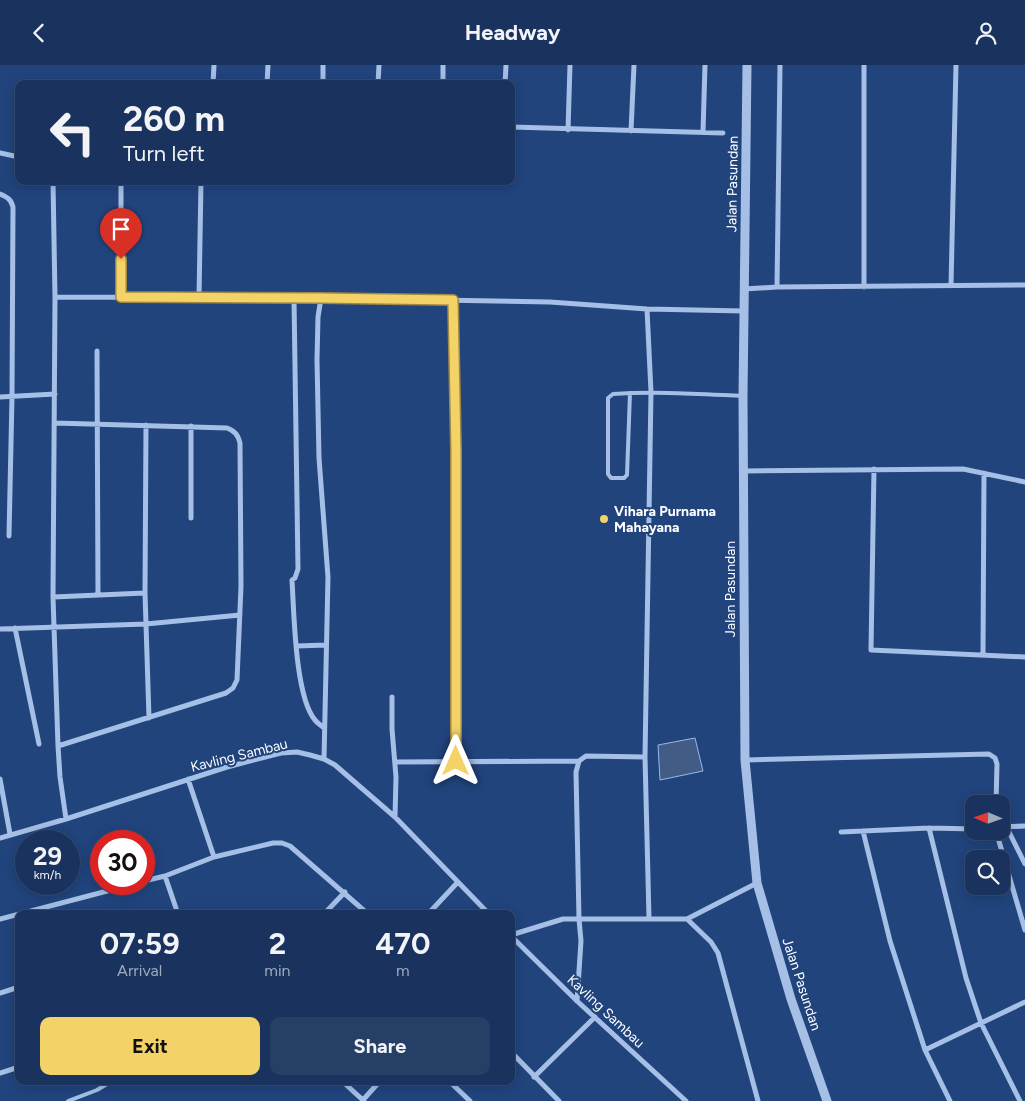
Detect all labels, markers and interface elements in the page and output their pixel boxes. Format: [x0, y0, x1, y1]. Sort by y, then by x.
icon: back [25, 19, 53, 47]
text: Headway [465, 19, 560, 46]
icon: person [972, 19, 1000, 47]
text: 260 m [123, 98, 225, 140]
icon: left [40, 100, 105, 165]
street label: Jalan Pasundan [723, 136, 742, 232]
text: Turn left [123, 140, 205, 167]
pin [100, 208, 142, 259]
icon: arrive [107, 215, 135, 243]
place label: Vihara Purnama Mahayana [614, 503, 716, 536]
marker: Vihara Purnama Mahayana [598, 513, 610, 525]
street label: Jalan Pasundan [722, 541, 739, 637]
position arrow [429, 734, 481, 786]
street label: Kavling Sambau [189, 735, 289, 776]
north arrow [965, 795, 1010, 840]
map controls [965, 795, 1010, 895]
speed limit sign: 30 [90, 830, 155, 895]
text: 29 [33, 841, 62, 871]
button: search [965, 850, 1010, 895]
text: km/h [34, 868, 61, 882]
text: 07:59 [100, 925, 180, 962]
text: 2 [269, 925, 286, 962]
text: 470 [375, 925, 430, 962]
street label: Jalan Pasundan [779, 936, 825, 1033]
text: Arrival [117, 961, 162, 980]
text: min [264, 961, 291, 980]
text: m [396, 961, 410, 980]
street label: Kavling Sambau [564, 971, 648, 1051]
button: Exit [40, 1017, 260, 1075]
button: Share [270, 1017, 490, 1075]

